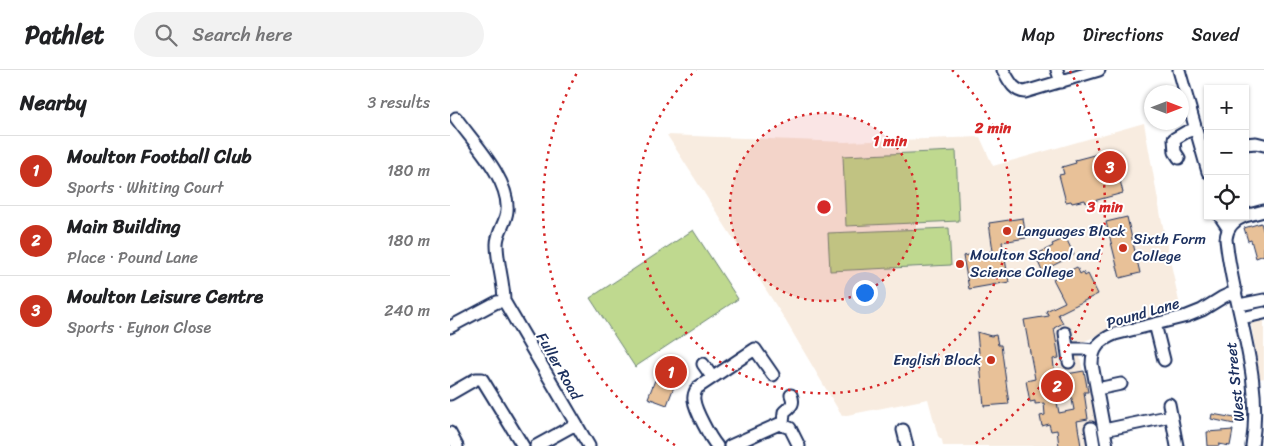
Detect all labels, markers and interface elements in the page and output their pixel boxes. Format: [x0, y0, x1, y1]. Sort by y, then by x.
search box [134, 12, 484, 57]
text: Pathlet [25, 14, 104, 56]
text: Search here [192, 18, 292, 51]
text: Map [1022, 19, 1055, 51]
text: Directions [1083, 19, 1164, 51]
text: Saved [1192, 19, 1239, 51]
icon: search [152, 21, 180, 49]
text: Nearby [20, 84, 86, 122]
north arrow [1144, 85, 1189, 130]
map controls [1204, 85, 1249, 220]
button: + [1204, 85, 1249, 130]
text: 3 results [367, 88, 430, 117]
text: 2 min [974, 115, 1012, 141]
text: 1 min [873, 128, 908, 154]
button: − [1204, 130, 1249, 175]
text: Moulton Football Club [67, 140, 252, 173]
pin: 3 [1094, 148, 1126, 186]
text: 1 [33, 156, 39, 185]
text: 180 m [387, 156, 430, 185]
text: Sports · Whiting Court [67, 173, 224, 202]
button: locate [1204, 175, 1249, 220]
text: 3 min [1086, 194, 1124, 220]
centre of rings [815, 198, 833, 216]
text: Main Building [67, 210, 181, 243]
place label: Languages Block [1017, 218, 1127, 244]
marker: Languages Block [1001, 225, 1013, 237]
text: 2 [31, 226, 41, 255]
text: 180 m [387, 226, 430, 255]
place label: Sixth Form College [1133, 226, 1206, 269]
place label: Moulton School and Science College [970, 242, 1101, 285]
marker: Sixth Form College [1117, 242, 1129, 254]
text: Place · Pound Lane [67, 243, 198, 272]
marker: Moulton School and Science College [954, 258, 966, 270]
text: Moulton Leisure Centre [67, 280, 263, 313]
your location [852, 280, 878, 306]
street label: Pound Lane [1103, 290, 1183, 336]
text: 3 [32, 296, 40, 325]
text: 240 m [384, 296, 430, 325]
text: Sports · Eynon Close [67, 313, 211, 342]
street label: Fuller Road [529, 327, 589, 406]
street label: West Street [1218, 340, 1252, 423]
place label: English Block [893, 347, 981, 373]
pin: 1 [655, 353, 687, 391]
marker: English Block [985, 354, 997, 366]
pin: 2 [1041, 367, 1073, 405]

